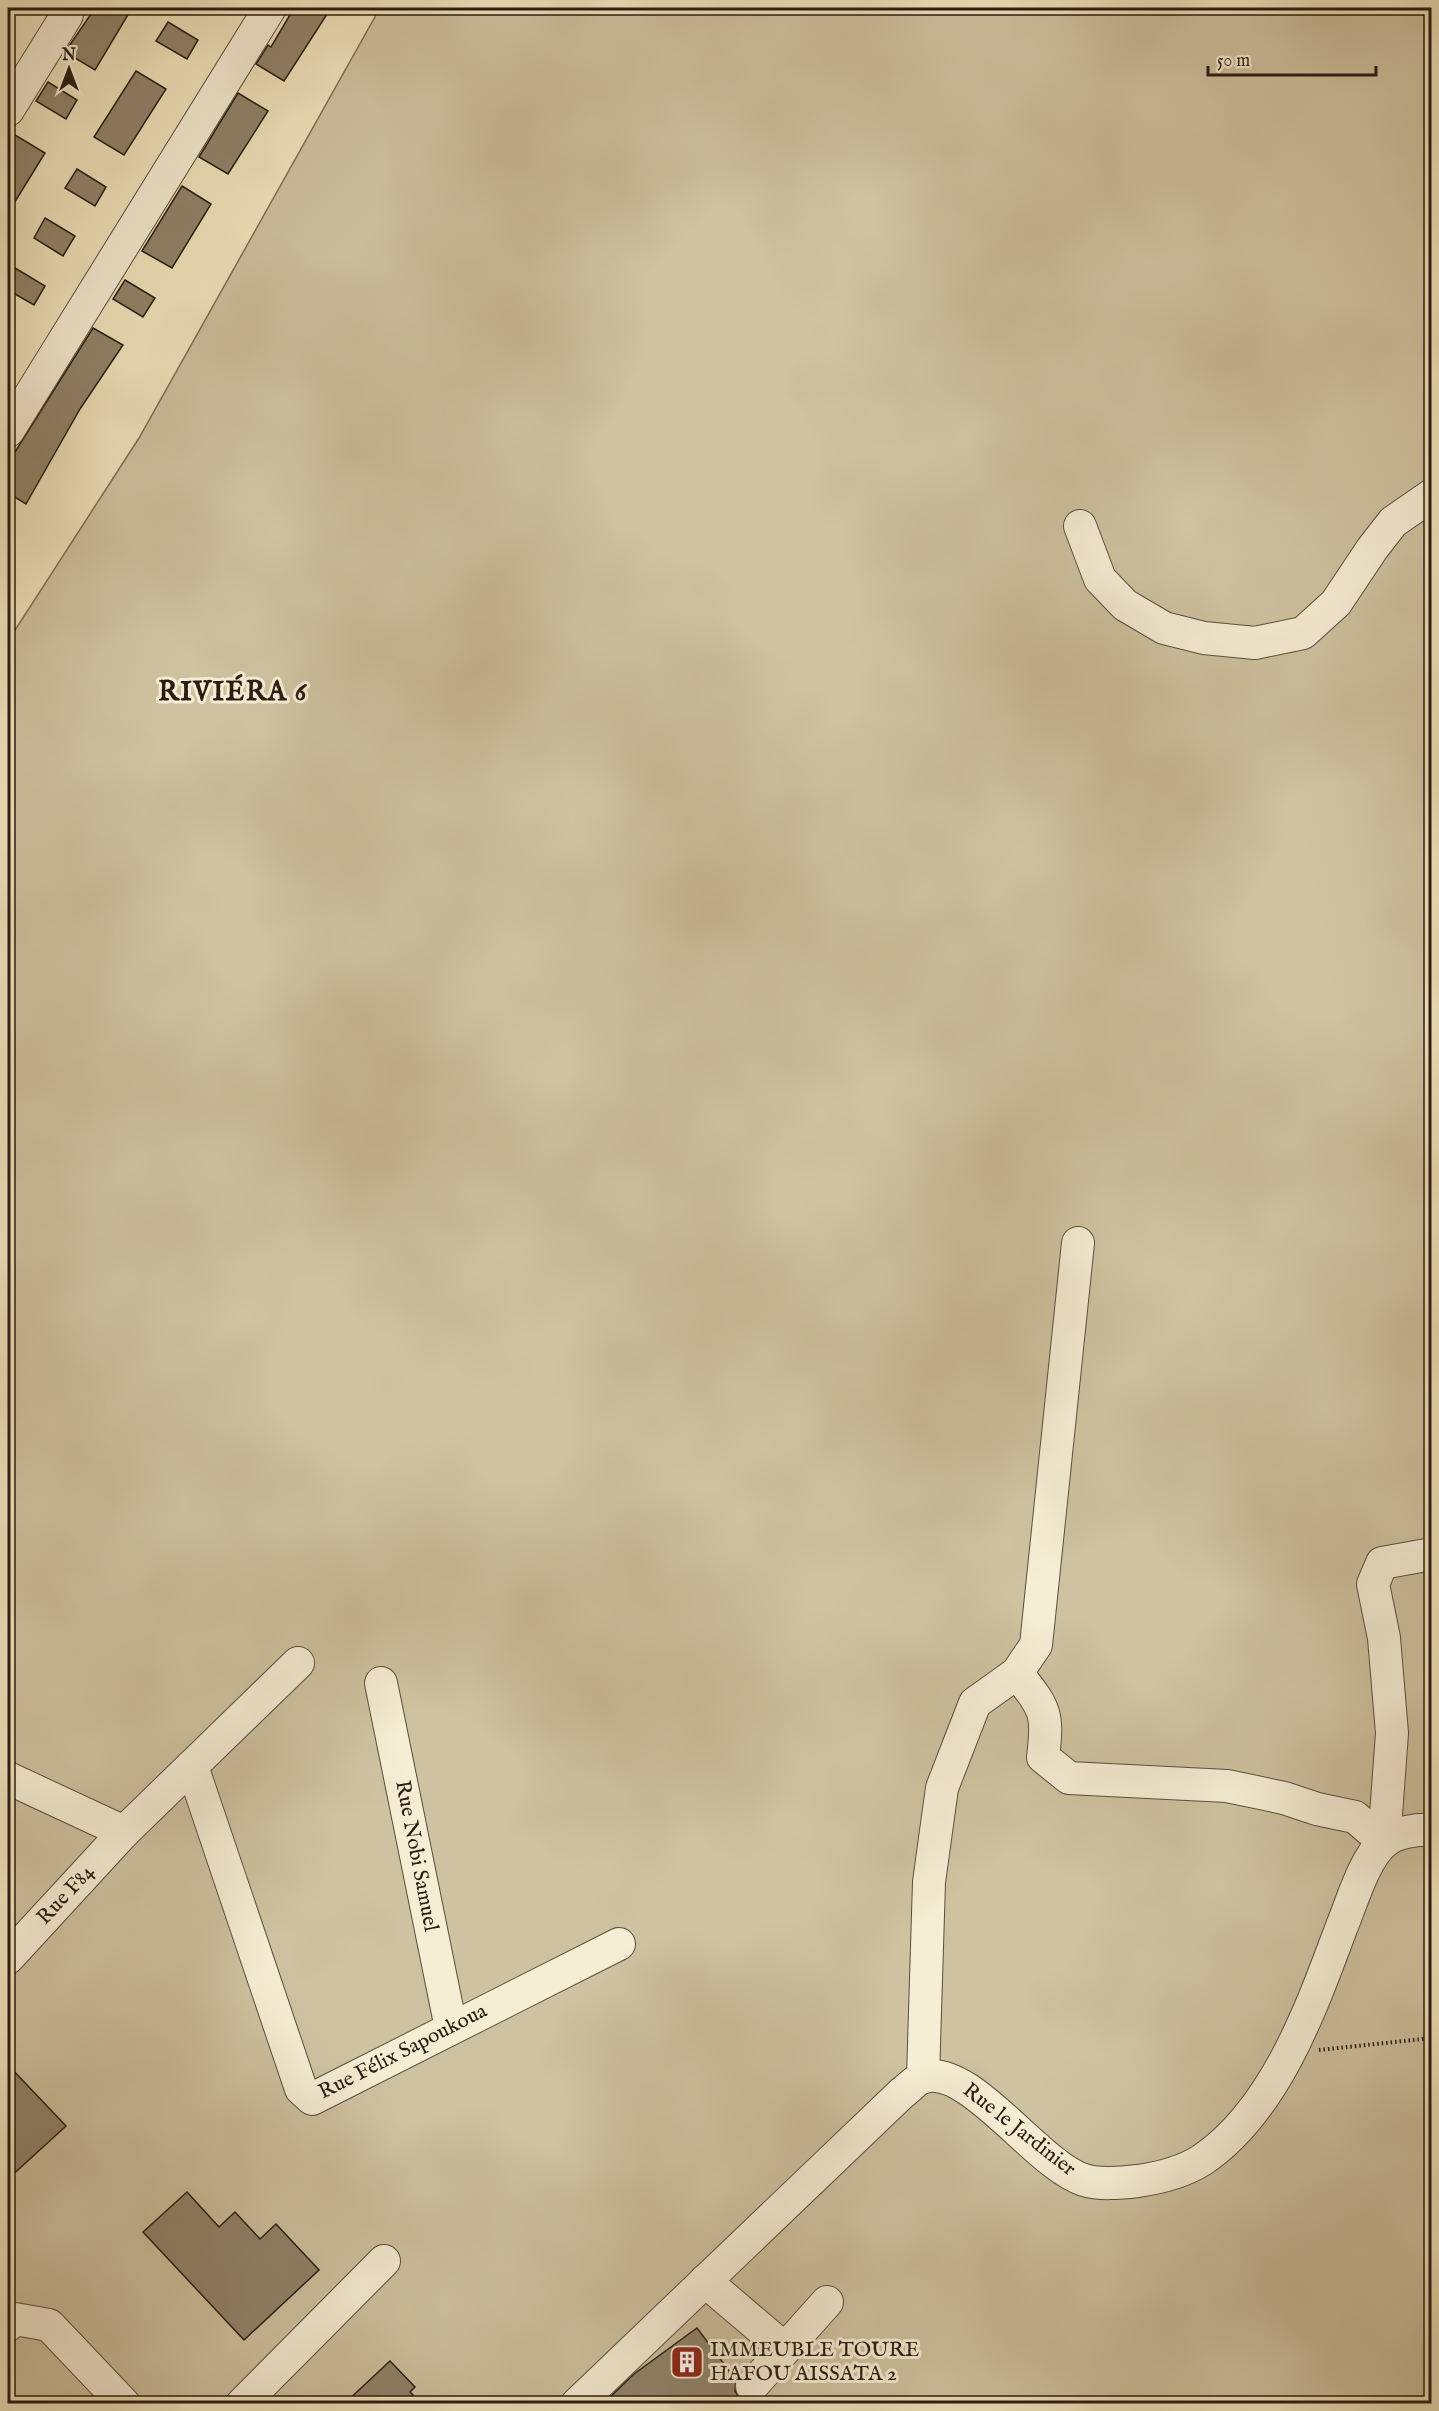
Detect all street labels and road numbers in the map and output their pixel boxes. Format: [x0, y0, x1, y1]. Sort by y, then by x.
street label: Rue Nobi Samuel [388, 1778, 444, 1934]
street label: Rue F84 [31, 1859, 101, 1931]
street label: Rue Félix Sapoukoua [314, 1997, 493, 2106]
street label: Rue le Jardinier [957, 2077, 1081, 2183]

